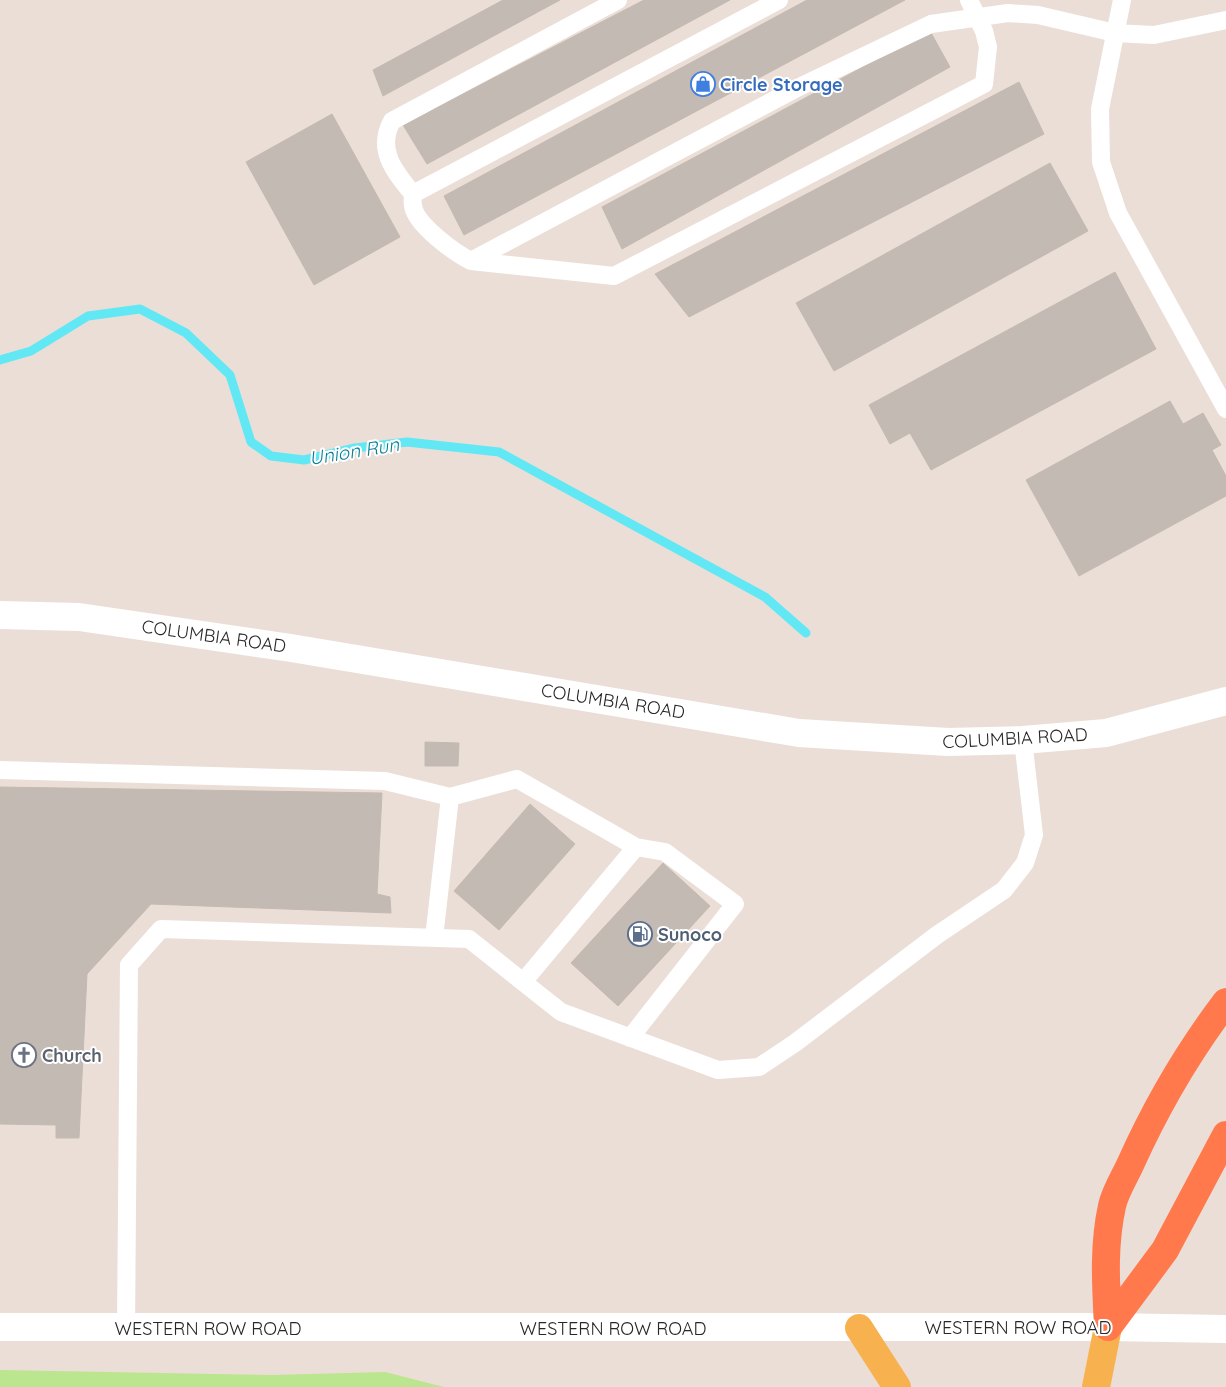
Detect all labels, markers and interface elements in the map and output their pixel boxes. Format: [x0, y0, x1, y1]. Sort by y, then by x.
shop icon: Circle Storage [690, 71, 716, 97]
place label: Circle Storage [720, 73, 843, 96]
water label: Union Run [307, 432, 402, 470]
street label: COLUMBIA ROAD [140, 614, 288, 658]
street label: COLUMBIA ROAD [539, 678, 687, 724]
street label: COLUMBIA ROAD [942, 723, 1088, 753]
fuel station icon: Sunoco [627, 921, 653, 947]
place label: Sunoco [658, 923, 722, 946]
church icon: Church [11, 1042, 37, 1068]
place label: Church [42, 1044, 102, 1067]
street label: WESTERN ROW ROAD [925, 1316, 1112, 1339]
street label: WESTERN ROW ROAD [115, 1317, 302, 1340]
street label: WESTERN ROW ROAD [520, 1317, 707, 1340]

